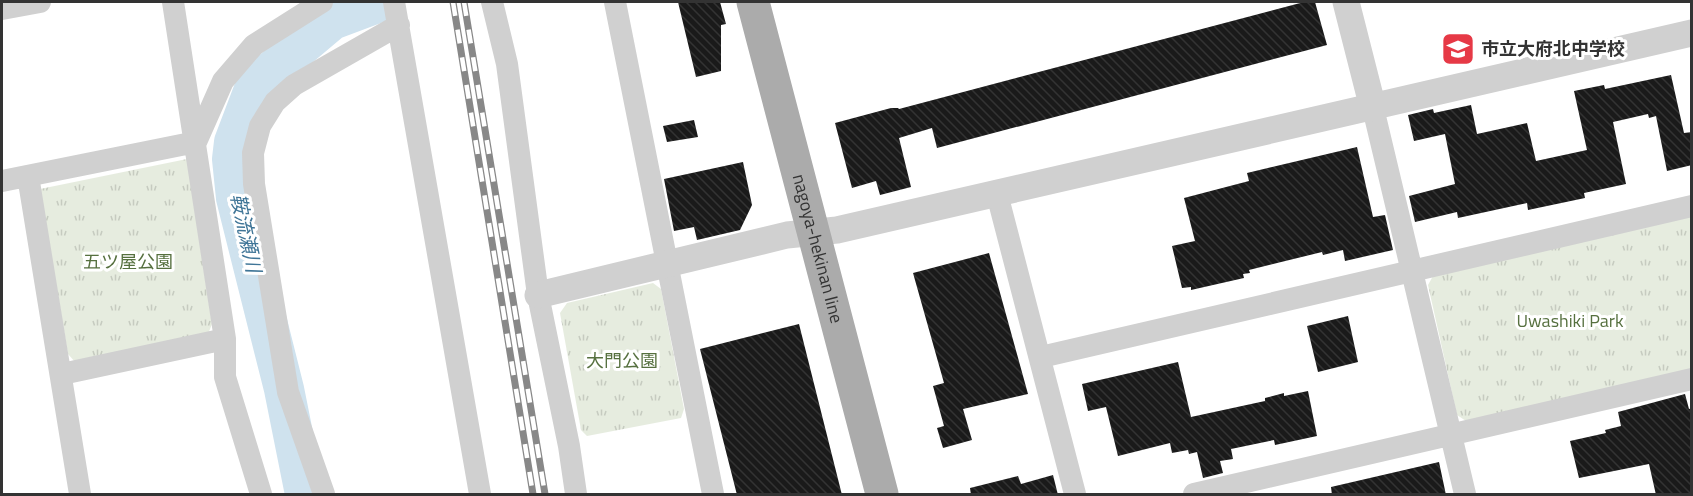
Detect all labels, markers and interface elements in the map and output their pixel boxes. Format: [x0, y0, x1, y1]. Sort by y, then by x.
school or university icon: 市立大府北中学校 [1440, 31, 1476, 67]
place label: 市立大府北中学校 [1481, 35, 1625, 62]
street label: nagoya-hekinan line [786, 171, 851, 326]
water label: 鞍流瀬川 [223, 191, 270, 277]
park label: 五ツ屋公園 [83, 248, 173, 275]
park label: Uwashiki Park [1516, 307, 1624, 334]
park label: 大門公園 [586, 347, 658, 374]

